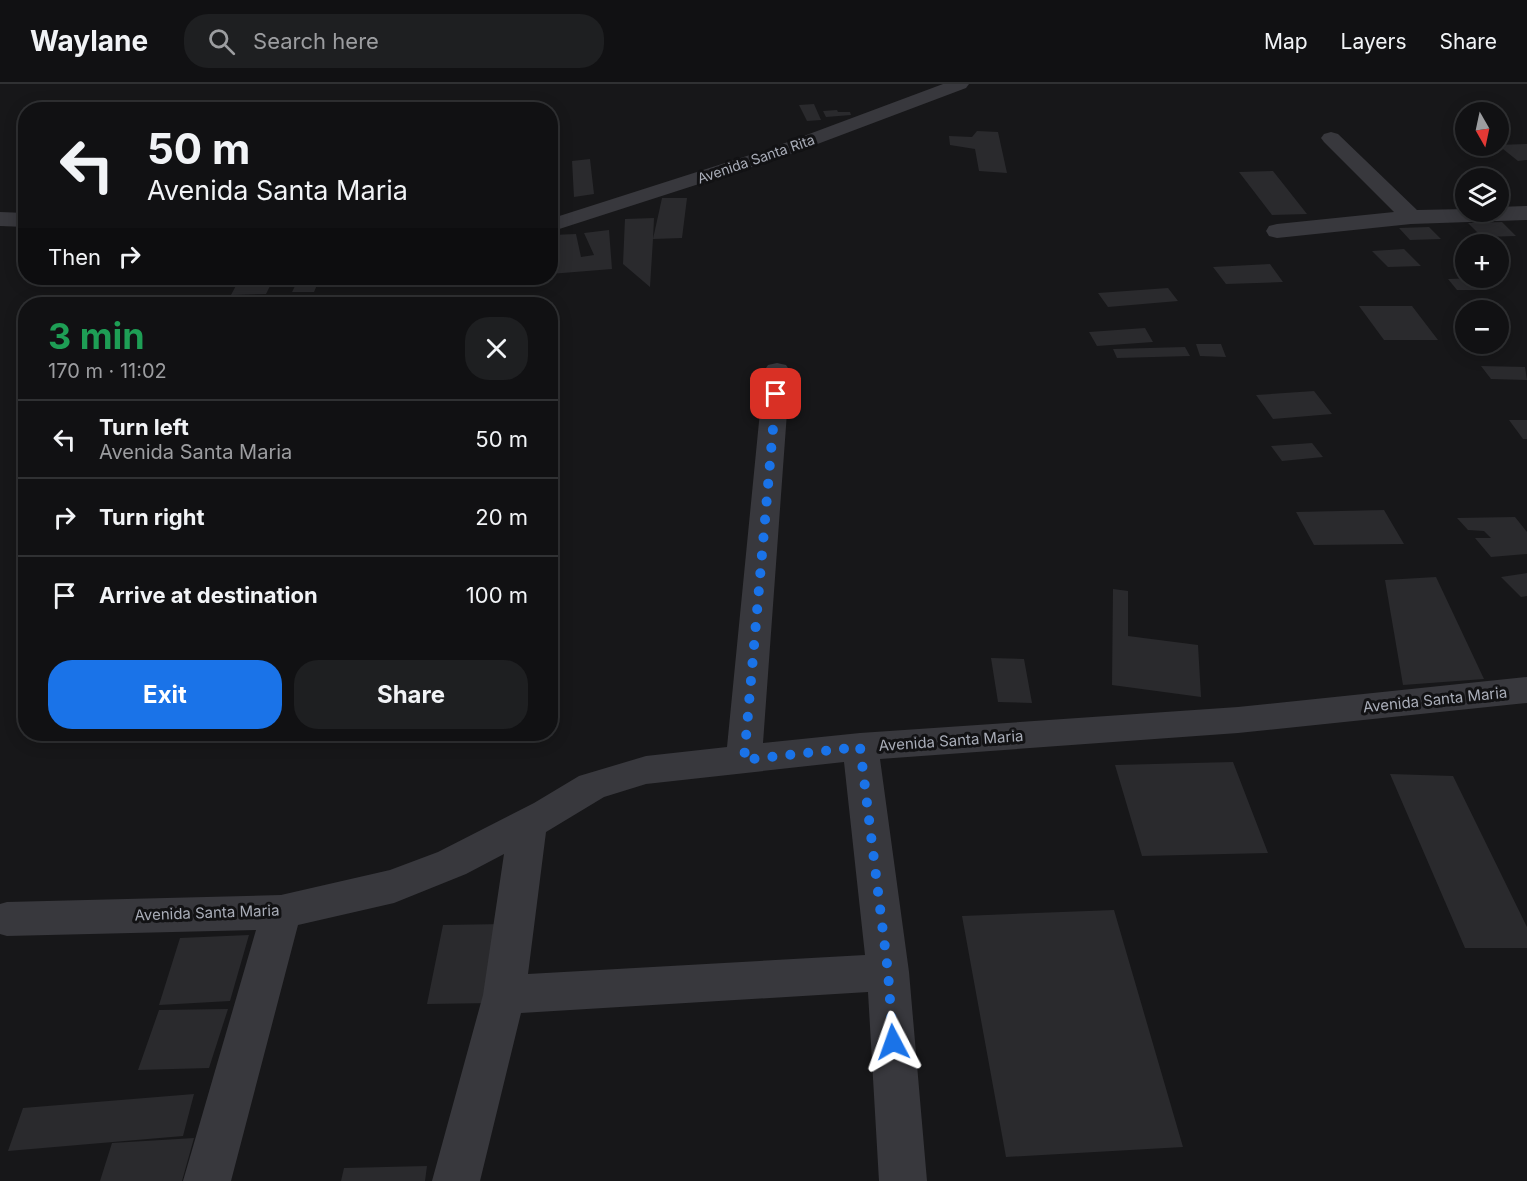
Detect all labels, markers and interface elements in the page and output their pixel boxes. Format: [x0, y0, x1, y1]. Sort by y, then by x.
search box [184, 14, 604, 68]
text: Waylane [30, 24, 148, 58]
icon: search [205, 25, 238, 58]
text: Search here [253, 28, 379, 54]
text: Map [1264, 29, 1308, 54]
text: Layers [1341, 29, 1407, 54]
text: Share [1440, 29, 1497, 54]
north arrow [1455, 102, 1509, 156]
map controls [1455, 102, 1509, 354]
text: 50 m [147, 123, 250, 174]
icon: left [48, 126, 126, 204]
street label: Avenida Santa Rita [695, 130, 817, 187]
button: layers [1455, 168, 1509, 222]
text: Avenida Santa Maria [147, 174, 408, 207]
button: + [1455, 234, 1509, 288]
icon: right [113, 240, 146, 273]
text: Then [48, 244, 101, 270]
button: − [1455, 300, 1509, 354]
text: 3 min [48, 314, 145, 358]
button: close [465, 317, 528, 380]
text: 170 m · 11:02 [48, 359, 167, 383]
pin [750, 368, 801, 419]
icon: arrive [759, 377, 792, 410]
text: Turn left [99, 414, 189, 440]
icon: left [48, 423, 81, 456]
text: 50 m [475, 426, 528, 452]
text: Avenida Santa Maria [99, 440, 292, 464]
icon: right [48, 501, 81, 534]
text: Turn right [99, 504, 205, 530]
text: 20 m [475, 504, 528, 530]
icon: arrive [48, 579, 81, 612]
text: Arrive at destination [99, 582, 318, 608]
text: 100 m [466, 582, 528, 608]
button: Exit [48, 660, 282, 729]
button: Share [294, 660, 528, 729]
street label: Avenida Santa Maria [1362, 682, 1508, 717]
street label: Avenida Santa Maria [878, 726, 1024, 755]
street label: Avenida Santa Maria [134, 900, 280, 925]
position arrow [861, 1010, 925, 1074]

